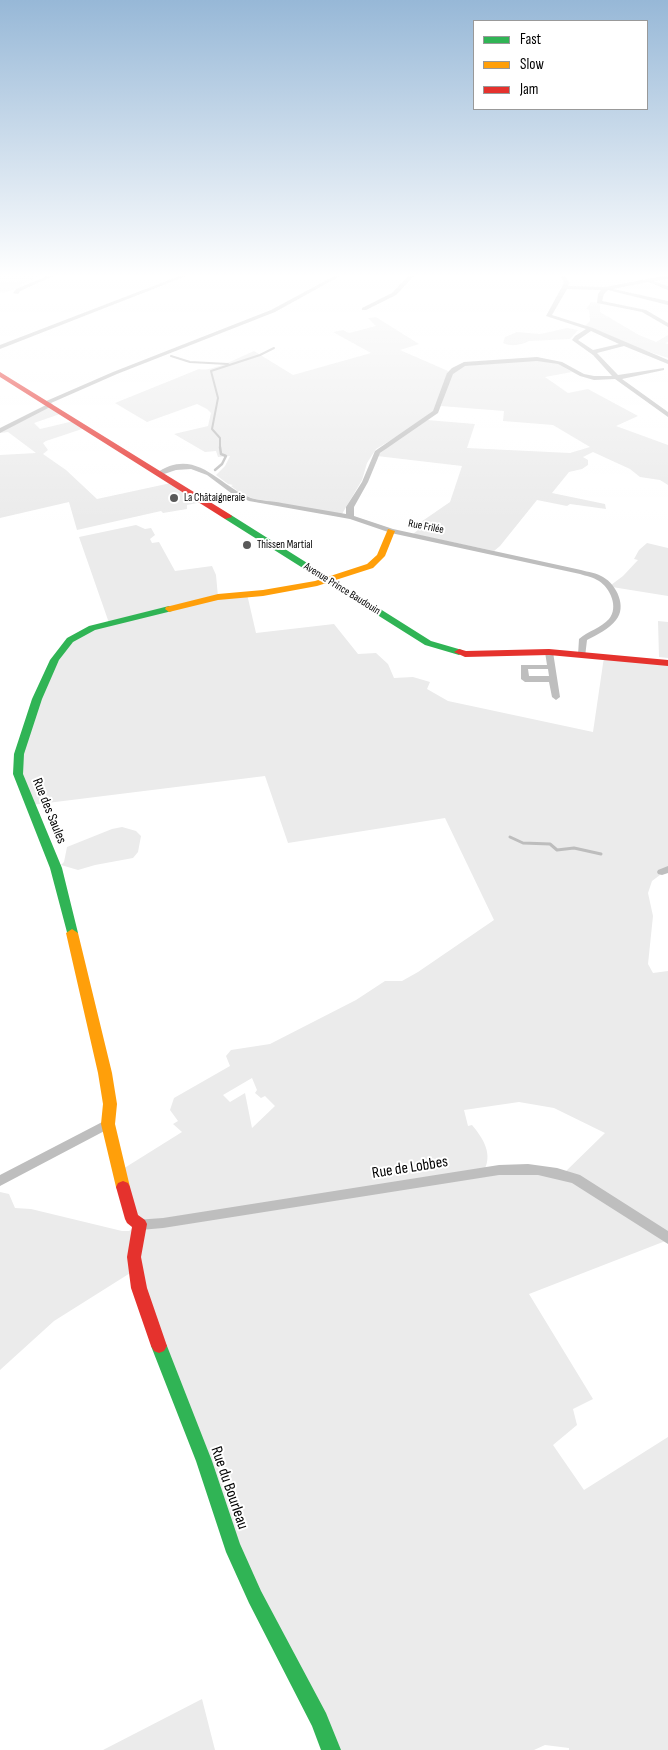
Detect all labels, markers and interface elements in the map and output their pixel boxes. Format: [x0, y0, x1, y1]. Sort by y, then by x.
legend [473, 20, 648, 110]
text: Fast [520, 30, 541, 49]
text: Slow [520, 55, 544, 74]
text: Jam [520, 80, 538, 99]
place label: La Châtaigneraie [184, 491, 245, 505]
marker: La Châtaigneraie [168, 492, 180, 504]
street label: Rue Frilée [407, 517, 445, 537]
place label: Thissen Martial [257, 538, 313, 552]
marker: Thissen Martial [241, 539, 253, 551]
street label: Avenue Prince Baudouin [301, 560, 383, 618]
street label: Rue des Saules [28, 776, 70, 846]
street label: Rue de Lobbes [371, 1153, 449, 1183]
street label: Rue du Bourleau [206, 1444, 252, 1532]

